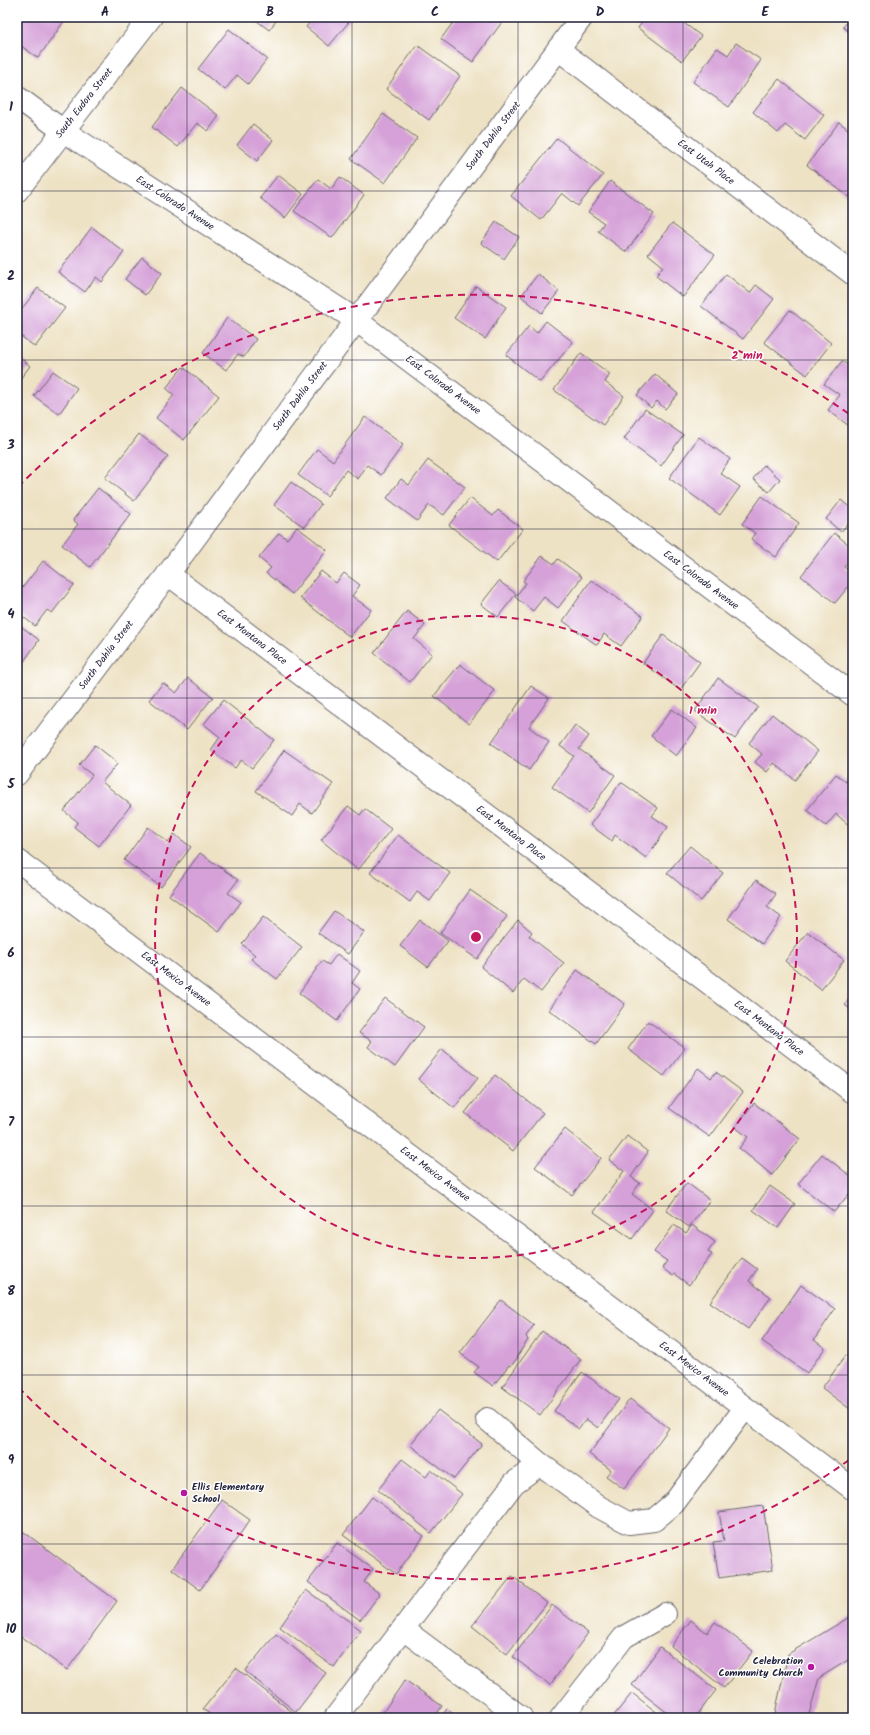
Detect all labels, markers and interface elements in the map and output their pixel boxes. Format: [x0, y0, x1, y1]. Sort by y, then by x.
text: A [101, 2, 109, 23]
text: B [266, 2, 274, 23]
text: C [431, 2, 439, 23]
text: D [596, 2, 605, 23]
text: E [761, 2, 769, 23]
street label: South Eudora Street [51, 64, 117, 142]
text: 1 [9, 97, 13, 118]
street label: South Dahlia Street [462, 98, 525, 174]
street label: East Utah Place [674, 135, 738, 189]
street label: East Colorado Avenue [132, 171, 218, 235]
text: 2 [7, 266, 15, 287]
text: 2 min [731, 346, 763, 365]
street label: East Colorado Avenue [402, 351, 485, 419]
street label: South Dahlia Street [269, 358, 332, 434]
text: 3 [6, 435, 15, 456]
street label: East Colorado Avenue [660, 546, 743, 614]
text: 4 [7, 604, 15, 625]
street label: East Montana Place [213, 605, 291, 669]
street label: South Dahlia Street [75, 617, 138, 693]
text: 1 min [689, 701, 717, 720]
text: 5 [7, 774, 16, 795]
street label: East Montana Place [472, 801, 550, 865]
centre of rings [469, 930, 483, 944]
text: 6 [7, 943, 15, 964]
street label: East Mexico Avenue [138, 947, 215, 1011]
street label: East Montana Place [730, 996, 808, 1060]
text: 7 [8, 1112, 15, 1133]
street label: East Mexico Avenue [397, 1142, 474, 1206]
text: 8 [7, 1281, 15, 1302]
street label: East Mexico Avenue [656, 1337, 733, 1401]
text: 9 [8, 1450, 15, 1471]
place label: Ellis Elementary School [192, 1479, 265, 1507]
marker: Ellis Elementary School [179, 1488, 189, 1498]
text: 10 [6, 1619, 17, 1640]
place label: Celebration Community Church [719, 1653, 803, 1681]
marker: Celebration Community Church [806, 1662, 816, 1672]

